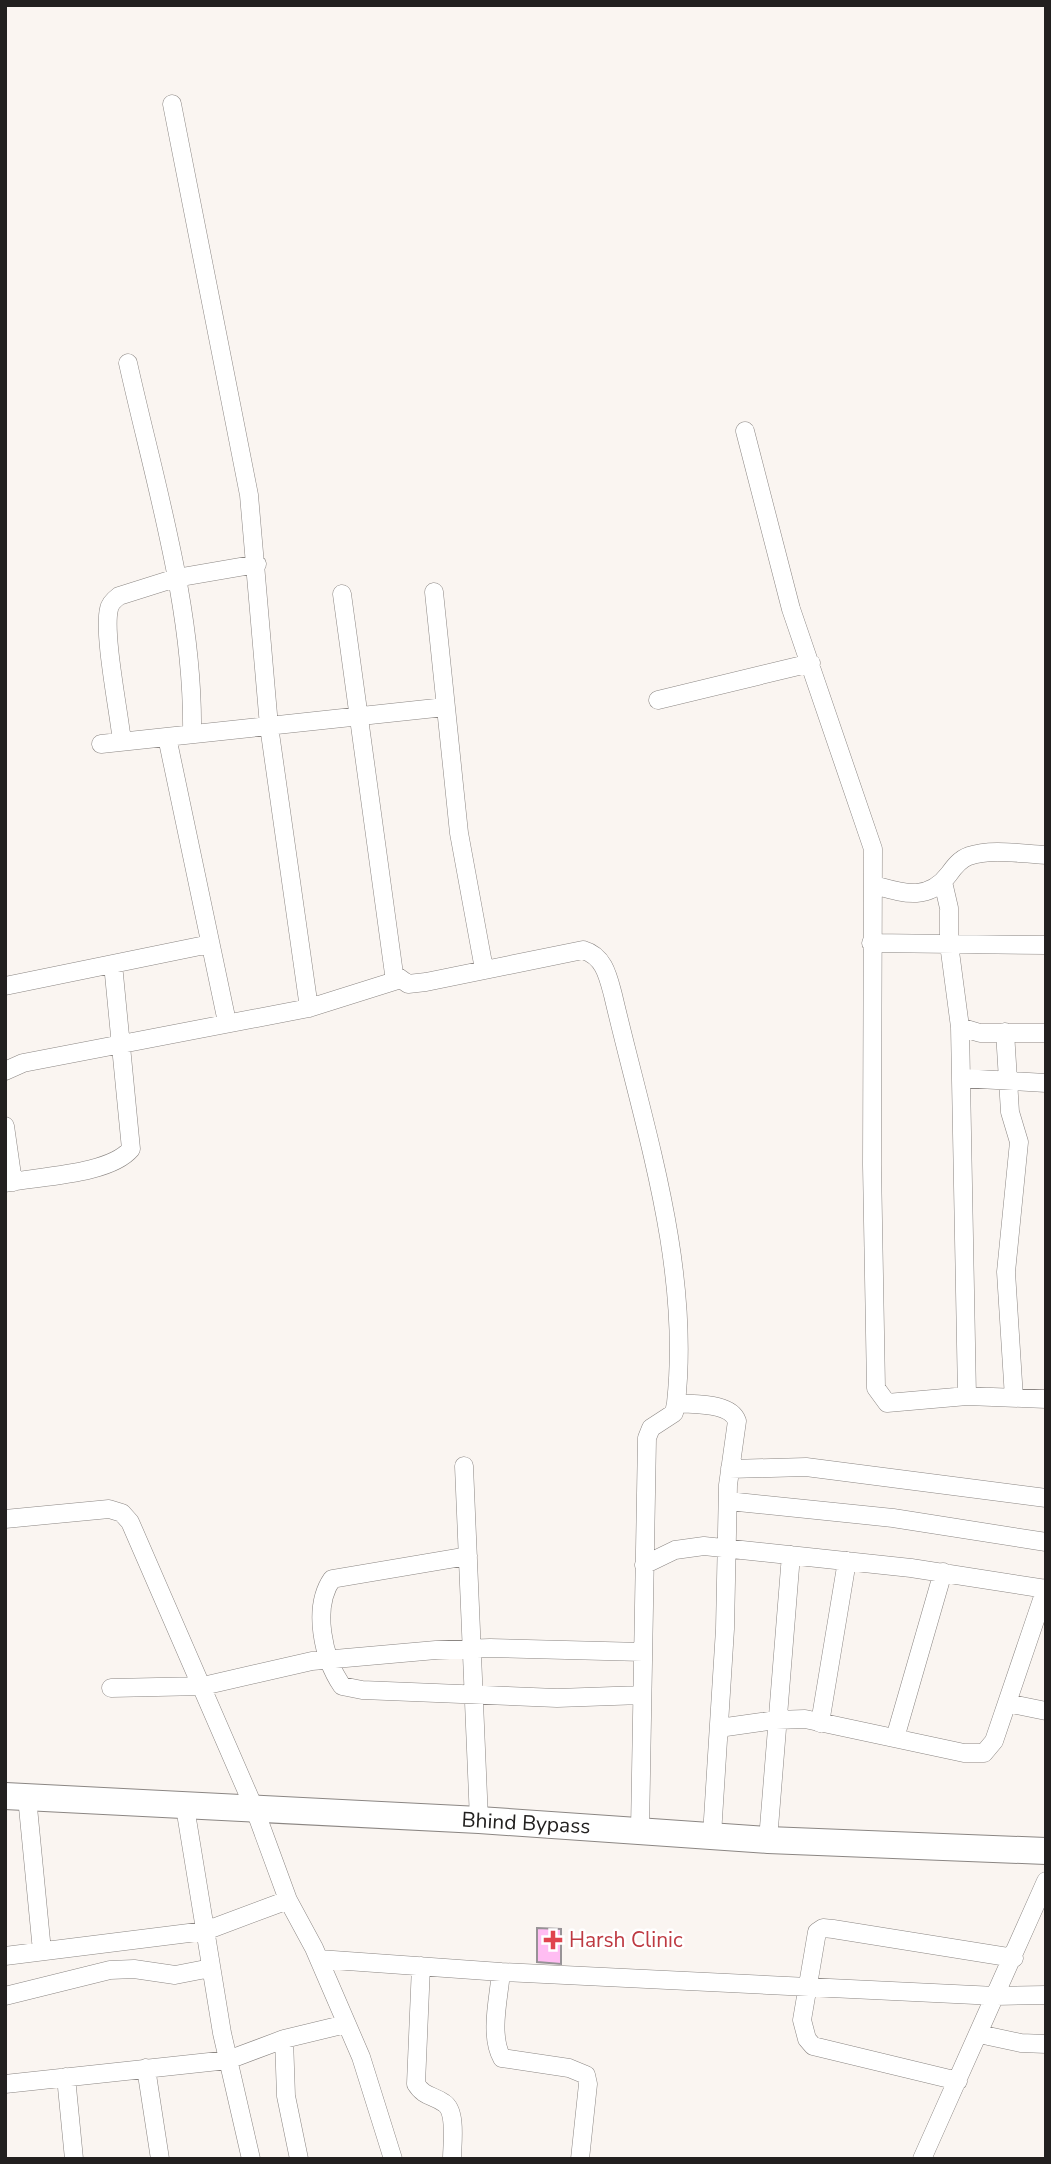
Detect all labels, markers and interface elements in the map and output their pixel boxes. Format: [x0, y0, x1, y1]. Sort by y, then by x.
street label: Bhind Bypass [461, 1806, 591, 1840]
place label: Harsh Clinic [569, 1926, 683, 1954]
marker: Harsh Clinic [543, 1930, 563, 1950]

